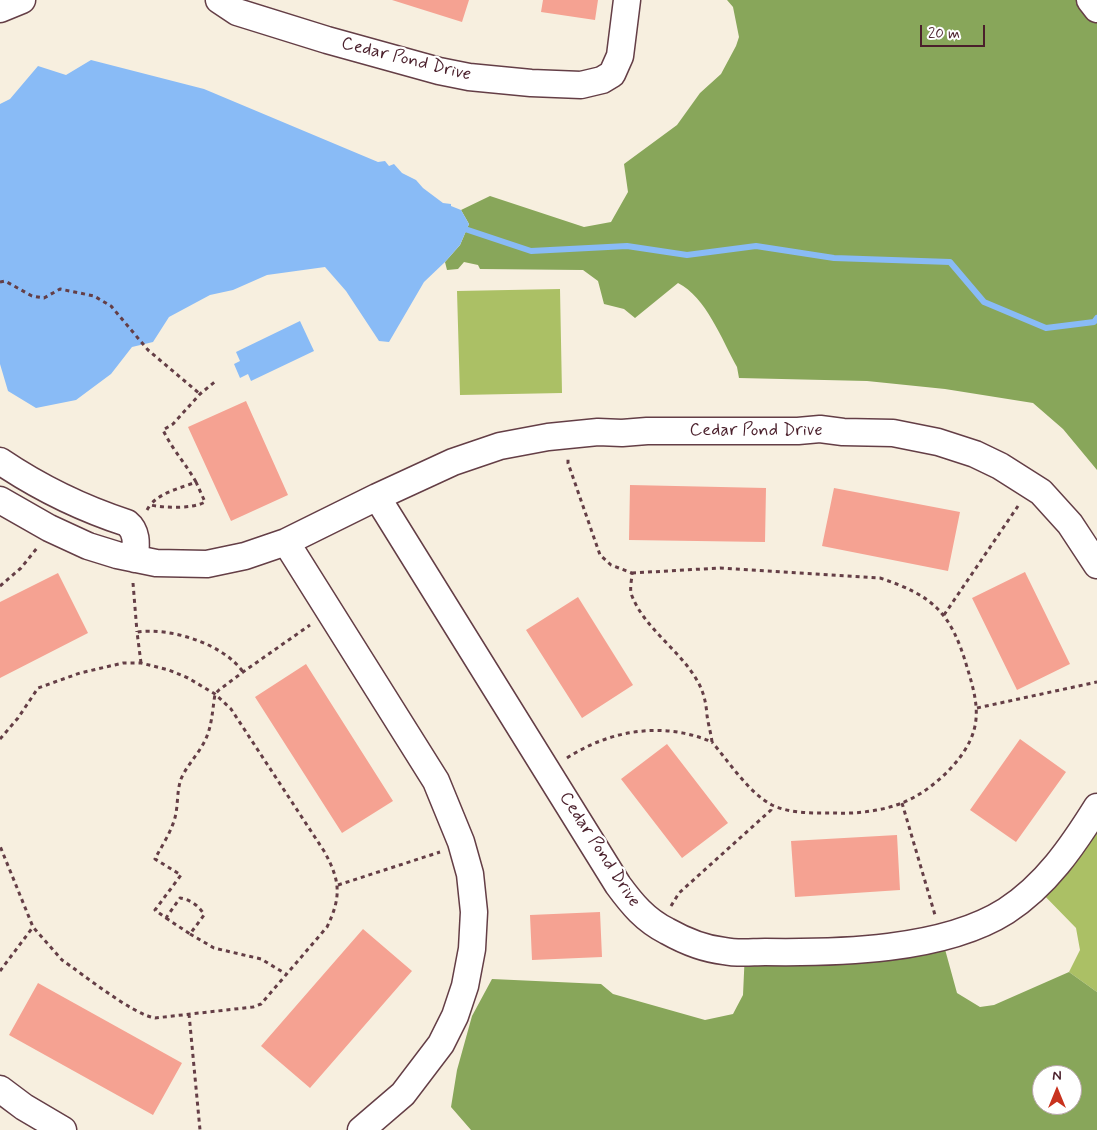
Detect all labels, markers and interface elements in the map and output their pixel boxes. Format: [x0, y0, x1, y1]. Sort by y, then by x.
scale bar [922, 15, 987, 47]
text: 20 m [928, 24, 960, 44]
street label: Cedar Pond Drive [339, 33, 473, 87]
street label: Cedar Pond Drive [689, 420, 823, 442]
street label: Cedar Pond Drive [554, 788, 644, 912]
north arrow [1032, 1065, 1082, 1115]
text: N [1052, 1067, 1062, 1085]

